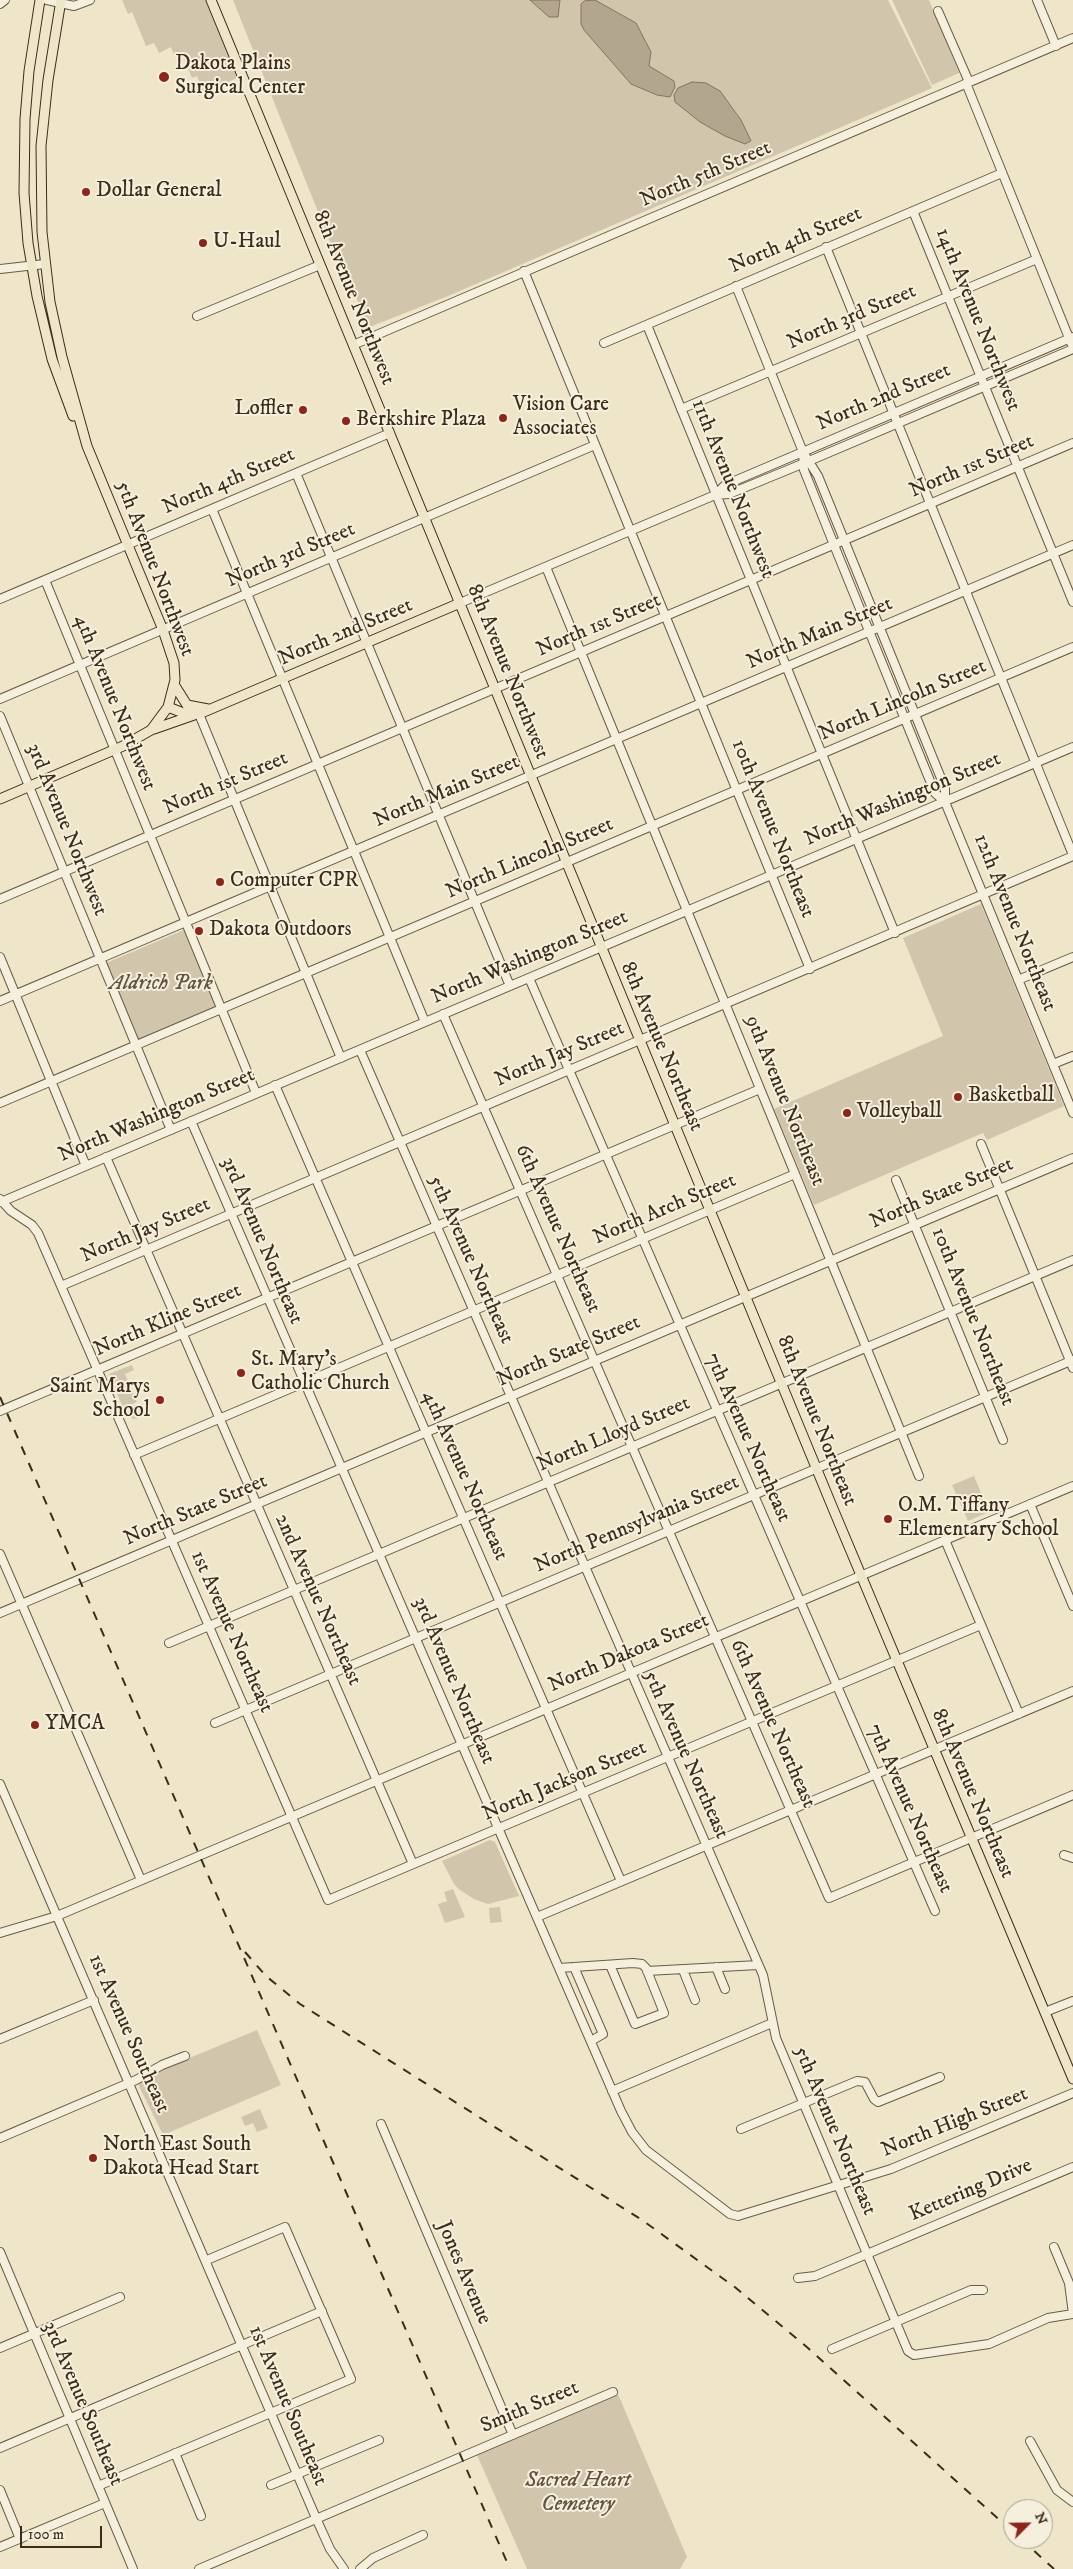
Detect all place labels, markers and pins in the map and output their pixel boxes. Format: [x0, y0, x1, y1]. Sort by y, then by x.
place label: Dakota Plains Surgical Center [175, 52, 305, 102]
marker: Dakota Plains Surgical Center [157, 70, 171, 84]
place label: Dollar General [96, 179, 222, 205]
marker: Dollar General [80, 186, 92, 198]
place label: U-Haul [213, 230, 281, 256]
marker: U-Haul [197, 237, 209, 249]
place label: Vision Care Associates [513, 393, 609, 443]
place label: Loffler [234, 397, 293, 423]
marker: Loffler [297, 404, 309, 416]
place label: Berkshire Plaza [356, 408, 486, 434]
marker: Vision Care Associates [497, 412, 509, 424]
marker: Berkshire Plaza [340, 415, 352, 427]
place label: Computer CPR [230, 869, 359, 895]
marker: Computer CPR [214, 876, 226, 888]
place label: Dakota Outdoors [209, 918, 352, 944]
marker: Dakota Outdoors [193, 925, 205, 937]
place label: Basketball [968, 1084, 1054, 1110]
marker: Basketball [952, 1091, 964, 1103]
place label: Volleyball [857, 1100, 942, 1126]
marker: Volleyball [841, 1107, 853, 1119]
place label: St. Mary's Catholic Church [251, 1348, 390, 1398]
marker: St. Mary's Catholic Church [235, 1367, 247, 1379]
place label: Saint Marys School [50, 1375, 150, 1425]
marker: Saint Marys School [154, 1394, 166, 1406]
place label: O.M. Tiffany Elementary School [898, 1494, 1059, 1544]
marker: O.M. Tiffany Elementary School [882, 1513, 894, 1525]
place label: YMCA [45, 1712, 105, 1738]
marker: YMCA [29, 1719, 41, 1731]
place label: North East South Dakota Head Start [103, 2133, 259, 2183]
marker: North East South Dakota Head Start [87, 2152, 99, 2164]

